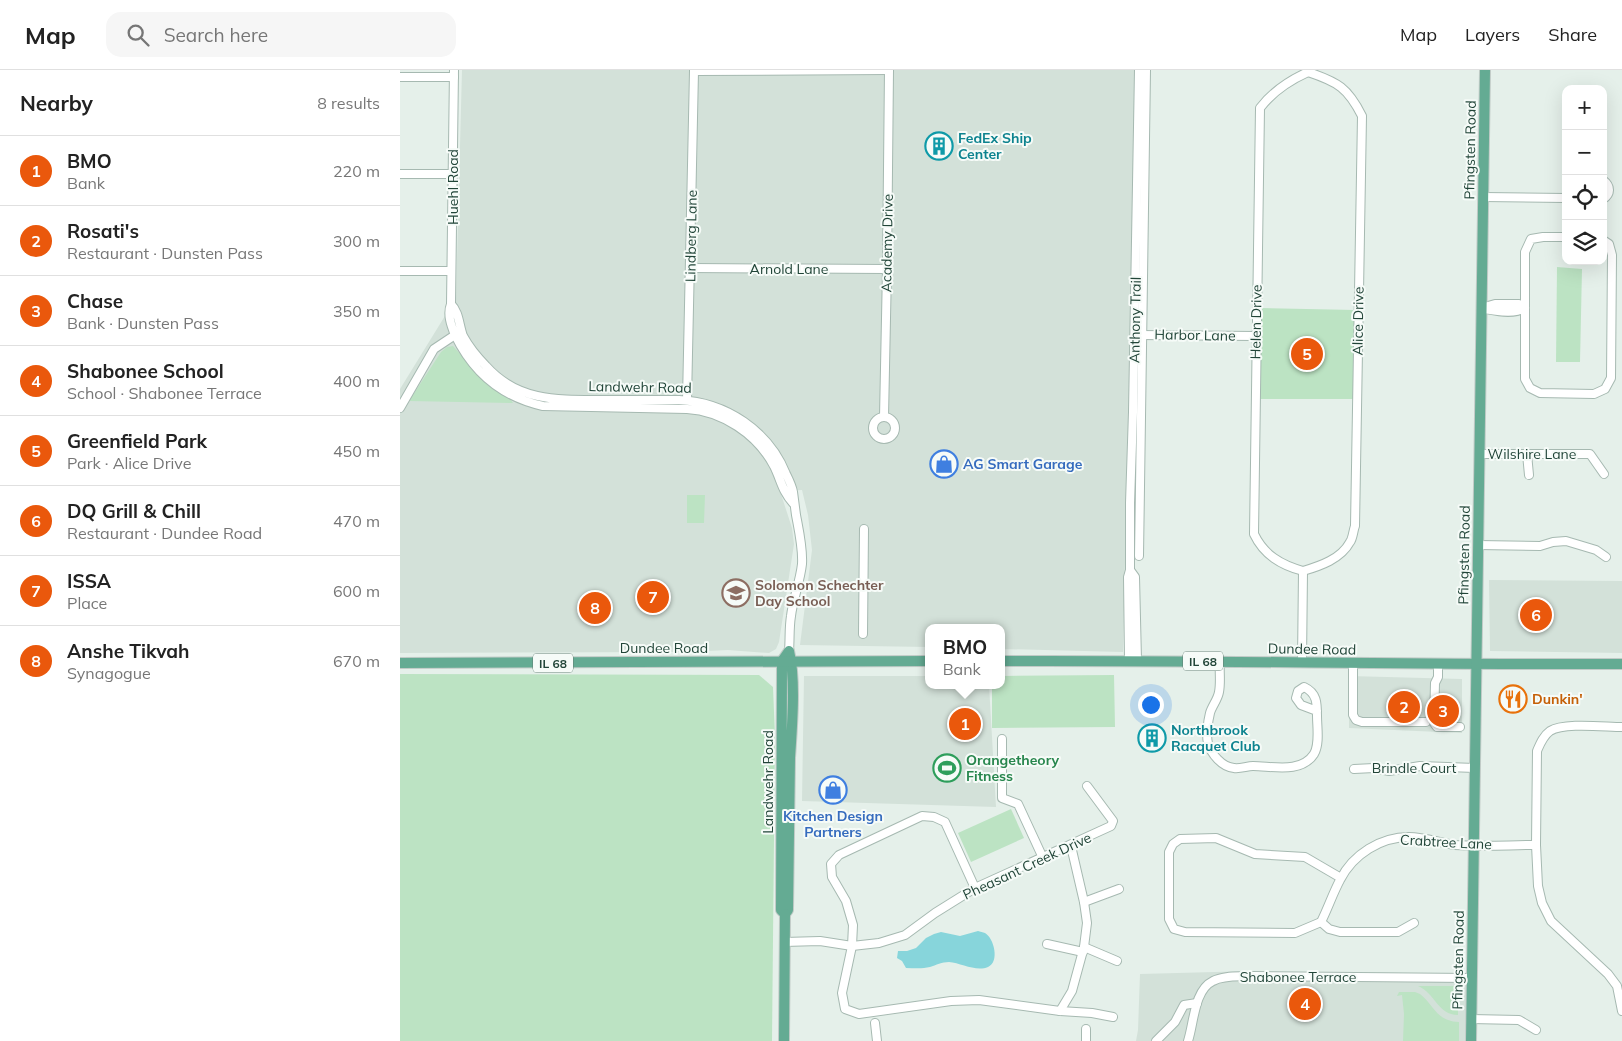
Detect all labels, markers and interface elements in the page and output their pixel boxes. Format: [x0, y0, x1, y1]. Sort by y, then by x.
search box [106, 12, 456, 57]
text: Map [25, 20, 76, 50]
icon: search [124, 21, 152, 49]
text: Search here [164, 23, 268, 47]
text: Map [1400, 23, 1437, 46]
text: Layers [1465, 23, 1520, 46]
text: Share [1548, 23, 1597, 46]
map controls [1562, 85, 1607, 265]
button: + [1562, 85, 1607, 130]
text: Nearby [20, 90, 93, 116]
text: 8 results [317, 93, 380, 113]
street label: Pfingsten Road [1460, 100, 1480, 200]
place label: FedEx Ship Center [958, 129, 1032, 163]
button: − [1562, 130, 1607, 175]
building icon: FedEx Ship Center [924, 131, 954, 161]
text: BMO [67, 149, 112, 173]
street label: Huehl Road [444, 149, 462, 225]
text: 1 [31, 161, 41, 181]
text: 220 m [333, 161, 380, 181]
text: Bank [67, 173, 105, 193]
button: locate [1562, 175, 1607, 220]
street label: Lindberg Lane [681, 190, 701, 282]
street label: Academy Drive [877, 194, 897, 292]
text: Rosati's [67, 219, 139, 243]
button: layers [1562, 220, 1607, 265]
text: 2 [31, 231, 41, 251]
text: 300 m [333, 231, 380, 251]
text: Restaurant · Dunsten Pass [67, 243, 263, 263]
street label: Arnold Lane [750, 260, 828, 278]
street label: Anthony Trail [1125, 277, 1145, 363]
street label: Helen Drive [1246, 284, 1266, 360]
street label: Alice Drive [1348, 286, 1368, 356]
text: Chase [67, 289, 123, 313]
text: 3 [31, 301, 41, 321]
text: 350 m [333, 301, 380, 321]
text: Bank · Dunsten Pass [67, 313, 219, 333]
street label: Harbor Lane [1154, 325, 1236, 345]
pin: 5 [1291, 335, 1323, 373]
text: Shabonee School [67, 359, 224, 383]
text: 4 [31, 371, 41, 391]
text: 400 m [333, 371, 380, 391]
street label: Landwehr Road [588, 377, 692, 397]
text: School · Shabonee Terrace [67, 383, 262, 403]
text: Greenfield Park [67, 429, 207, 453]
text: 5 [31, 441, 41, 461]
text: 450 m [333, 441, 380, 461]
street label: Wilshire Lane [1488, 445, 1576, 463]
shop icon: AG Smart Garage [929, 449, 959, 479]
text: Park · Alice Drive [67, 453, 191, 473]
place label: AG Smart Garage [963, 455, 1083, 473]
text: DQ Grill & Chill [67, 499, 201, 523]
street label: Pfingsten Road [1454, 505, 1474, 605]
text: 6 [31, 511, 41, 531]
text: 470 m [333, 511, 380, 531]
text: Restaurant · Dundee Road [67, 523, 262, 543]
text: ISSA [67, 569, 111, 593]
place label: Solomon Schechter Day School [755, 576, 884, 610]
pin: 7 [637, 578, 669, 616]
school or university icon: Solomon Schechter Day School [721, 578, 751, 608]
text: 7 [31, 581, 41, 601]
text: 600 m [333, 581, 380, 601]
pin: 8 [579, 589, 611, 627]
text: Place [67, 593, 107, 613]
pin: 6 [1520, 596, 1552, 634]
popup [925, 624, 1005, 689]
text: BMO [943, 635, 987, 659]
text: Anshe Tikvah [67, 639, 190, 663]
street label: Dundee Road [620, 639, 708, 657]
street label: Dundee Road [1268, 639, 1356, 659]
text: 8 [31, 651, 41, 671]
text: 670 m [333, 651, 380, 671]
road number: IL 68 [1183, 652, 1223, 670]
road number: IL 68 [533, 654, 573, 672]
text: Bank [943, 659, 981, 679]
text: Synagogue [67, 663, 151, 683]
restaurant icon: Dunkin' [1498, 684, 1528, 714]
pin: 2 [1388, 688, 1420, 726]
place label: Dunkin' [1532, 690, 1583, 708]
your location [1138, 692, 1164, 718]
pin: 3 [1427, 692, 1459, 730]
pin: 1 [949, 705, 981, 743]
place label: Northbrook Racquet Club [1171, 721, 1261, 755]
building icon: Northbrook Racquet Club [1137, 723, 1167, 753]
street label: Landwehr Road [759, 730, 777, 834]
place label: Orangetheory Fitness [966, 751, 1060, 785]
sports icon: Orangetheory Fitness [932, 753, 962, 783]
street label: Brindle Court [1372, 759, 1456, 777]
shop icon: Kitchen Design Partners [818, 775, 848, 805]
place label: Kitchen Design Partners [783, 807, 883, 841]
street label: Pheasant Creek Drive [960, 828, 1094, 904]
street label: Crabtree Lane [1400, 831, 1492, 853]
street label: Pfingsten Road [1448, 910, 1468, 1010]
street label: Shabonee Terrace [1240, 968, 1356, 986]
pin: 4 [1289, 985, 1321, 1023]

